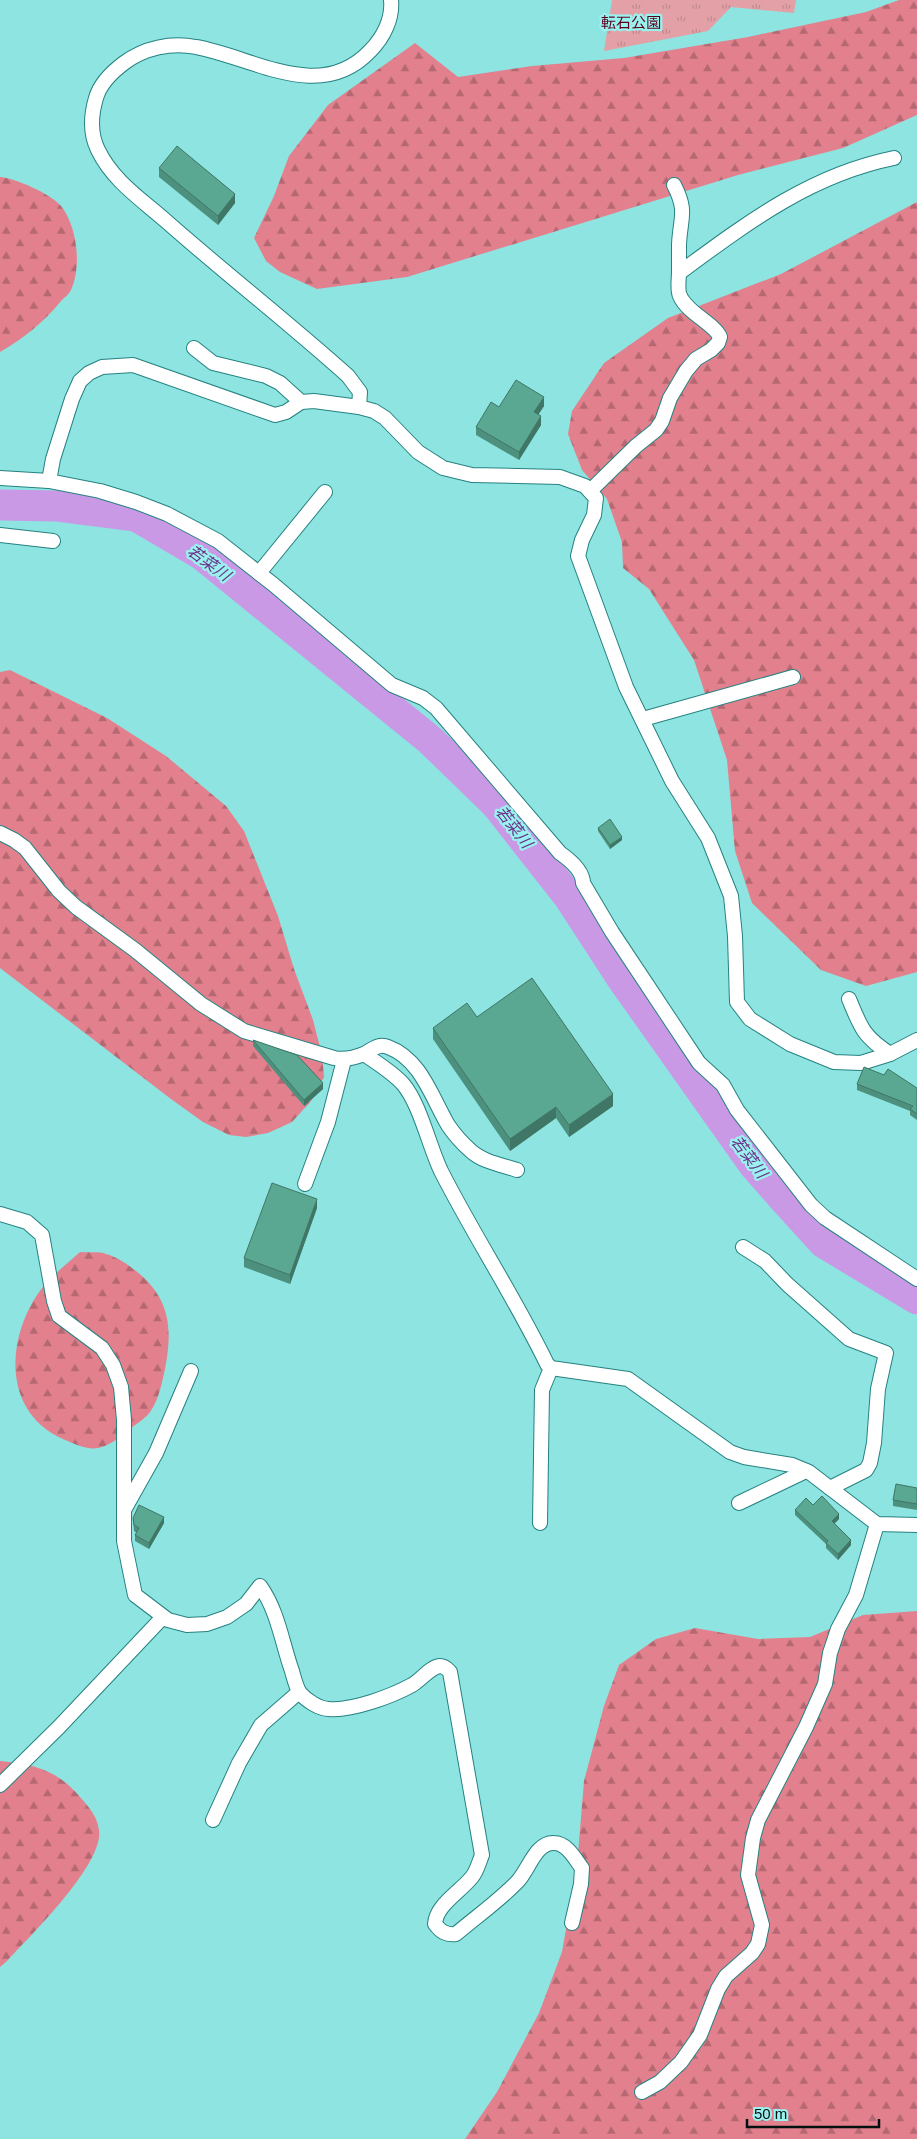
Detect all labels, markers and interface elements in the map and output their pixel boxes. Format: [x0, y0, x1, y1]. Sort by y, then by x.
park label: 転石公園 [601, 14, 661, 31]
water label: 若菜川 [185, 542, 235, 585]
water label: 若菜川 [493, 803, 537, 853]
water label: 若菜川 [728, 1133, 771, 1183]
scale bar [747, 2096, 880, 2128]
text: 50 m [754, 2105, 787, 2122]

